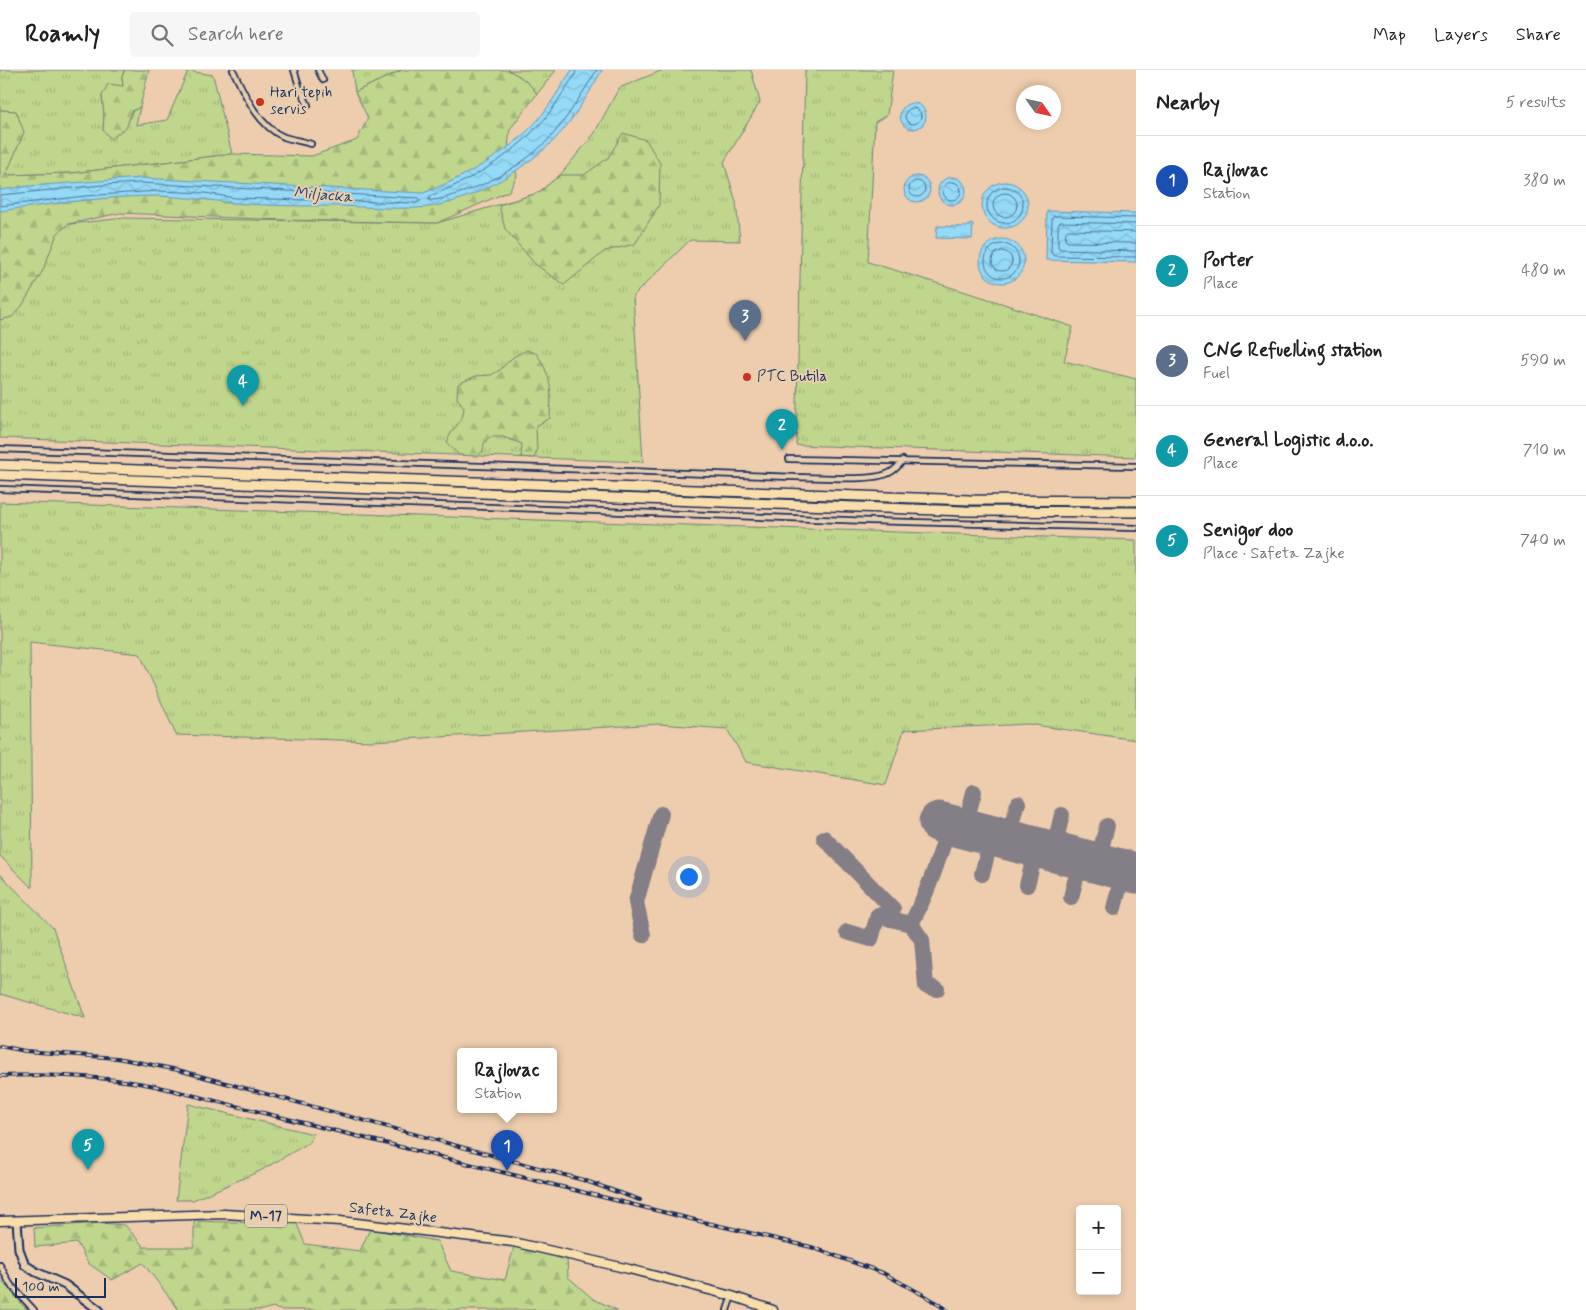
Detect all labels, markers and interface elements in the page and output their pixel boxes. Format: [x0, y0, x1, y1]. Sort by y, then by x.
search box [130, 12, 480, 57]
text: Roamly [25, 19, 100, 50]
icon: search [148, 21, 176, 49]
text: Search here [188, 22, 284, 47]
text: Map [1373, 23, 1406, 47]
text: Layers [1434, 23, 1488, 47]
text: Share [1516, 23, 1561, 47]
place label: Hari tepih servis [270, 83, 333, 120]
north arrow [1016, 85, 1061, 130]
text: Nearby [1156, 89, 1220, 117]
text: 5 results [1506, 92, 1566, 113]
marker: Hari tepih servis [254, 96, 266, 108]
text: Rajlovac [1203, 158, 1268, 183]
text: 1 [1168, 170, 1176, 191]
text: 380 m [1523, 170, 1566, 191]
water label: Miljacka [293, 182, 355, 208]
text: Station [1203, 183, 1250, 204]
text: Porter [1203, 248, 1254, 273]
text: 2 [1168, 260, 1176, 281]
text: 480 m [1521, 260, 1566, 281]
text: Place [1203, 273, 1238, 294]
pin: 3 [729, 300, 761, 341]
text: CNG Refuelling station [1203, 338, 1382, 363]
text: 3 [1168, 350, 1176, 371]
text: 590 m [1520, 350, 1566, 371]
text: Fuel [1203, 363, 1230, 384]
pin: 4 [227, 365, 259, 406]
place label: PTC Butila [757, 367, 827, 387]
marker: PTC Butila [741, 371, 753, 383]
pin: 2 [766, 409, 798, 450]
text: General Logistic d.o.o. [1203, 428, 1373, 453]
text: 4 [1167, 440, 1177, 461]
text: 710 m [1523, 440, 1566, 461]
text: Place [1203, 453, 1238, 474]
text: Senigor doo [1203, 518, 1293, 543]
text: 5 [1167, 530, 1177, 551]
text: 740 m [1520, 530, 1566, 551]
text: Place · Safeta Zajke [1203, 543, 1345, 564]
your location [676, 864, 702, 890]
popup [457, 1048, 557, 1113]
text: Rajlovac [475, 1058, 539, 1083]
text: Station [475, 1083, 522, 1104]
pin: 5 [72, 1129, 104, 1170]
pin: 1 [491, 1130, 523, 1171]
street label: Safeta Zajke [348, 1198, 438, 1228]
road number: M-17 [245, 1204, 287, 1228]
map controls [1076, 1205, 1121, 1295]
button: + [1076, 1205, 1121, 1250]
button: − [1076, 1250, 1121, 1295]
scale bar [15, 1275, 106, 1298]
text: 100 m [22, 1278, 60, 1296]

